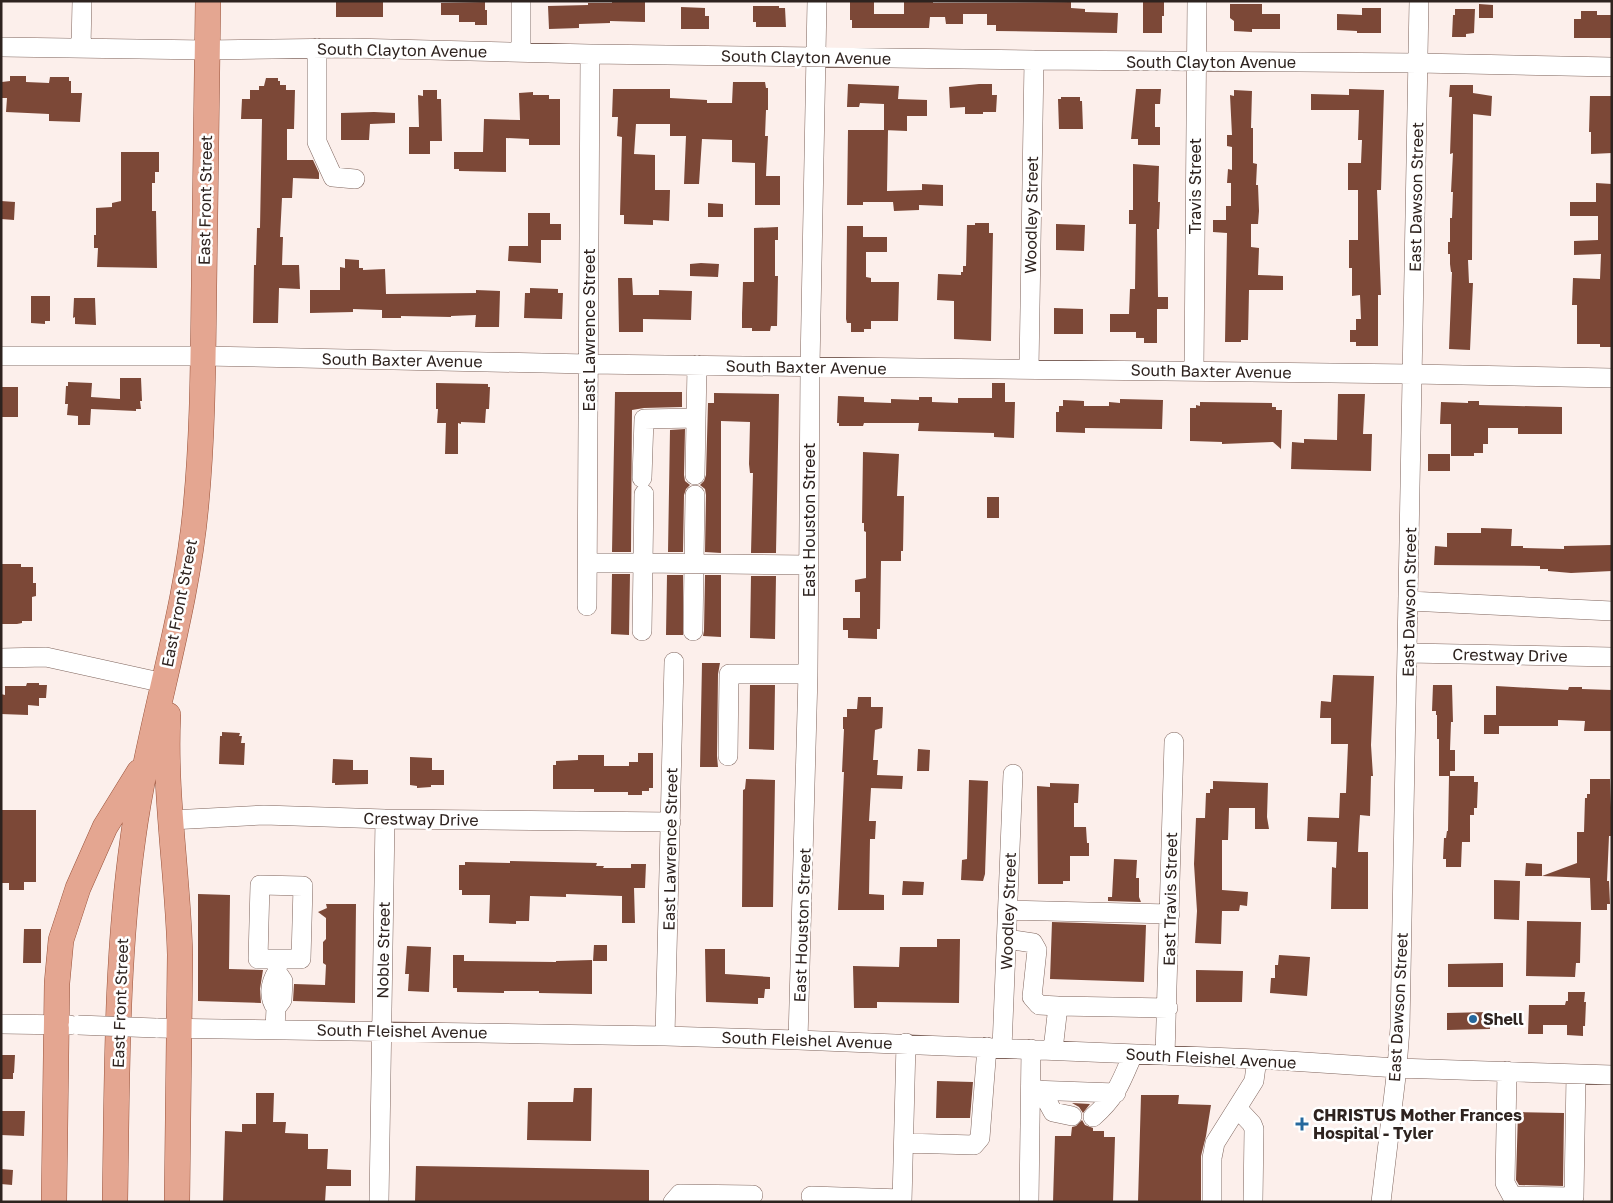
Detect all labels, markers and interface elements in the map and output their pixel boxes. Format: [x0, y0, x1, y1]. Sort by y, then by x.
street label: South Clayton Avenue [317, 39, 487, 61]
street label: South Clayton Avenue [721, 46, 891, 68]
street label: South Clayton Avenue [1126, 52, 1296, 72]
street label: East Dawson Street [1405, 122, 1427, 272]
street label: East Front Street [194, 135, 216, 265]
street label: Travis Street [1185, 138, 1205, 234]
street label: Woodley Street [1020, 156, 1042, 274]
street label: East Lawrence Street [579, 248, 599, 412]
street label: South Baxter Avenue [321, 349, 483, 371]
street label: South Baxter Avenue [725, 356, 887, 378]
street label: South Baxter Avenue [1130, 360, 1292, 382]
street label: East Houston Street [799, 443, 819, 597]
street label: East Dawson Street [1398, 527, 1420, 677]
street label: East Front Street [157, 537, 201, 669]
street label: Crestway Drive [1452, 644, 1568, 666]
street label: East Lawrence Street [659, 767, 681, 931]
street label: Crestway Drive [363, 808, 479, 830]
street label: East Travis Street [1159, 832, 1181, 966]
street label: East Houston Street [789, 847, 815, 1003]
street label: Woodley Street [996, 852, 1020, 970]
street label: Noble Street [372, 901, 394, 999]
street label: East Dawson Street [1384, 932, 1412, 1082]
street label: East Front Street [108, 938, 132, 1068]
place label: Shell [1483, 1009, 1524, 1029]
marker: Shell [1467, 1013, 1479, 1025]
street label: South Fleishel Avenue [316, 1020, 488, 1042]
street label: South Fleishel Avenue [721, 1027, 893, 1053]
street label: South Fleishel Avenue [1125, 1044, 1297, 1072]
place label: CHRISTUS Mother Frances Hospital - Tyler [1313, 1105, 1522, 1143]
marker: CHRISTUS Mother Frances Hospital - Tyler [1295, 1117, 1309, 1131]

